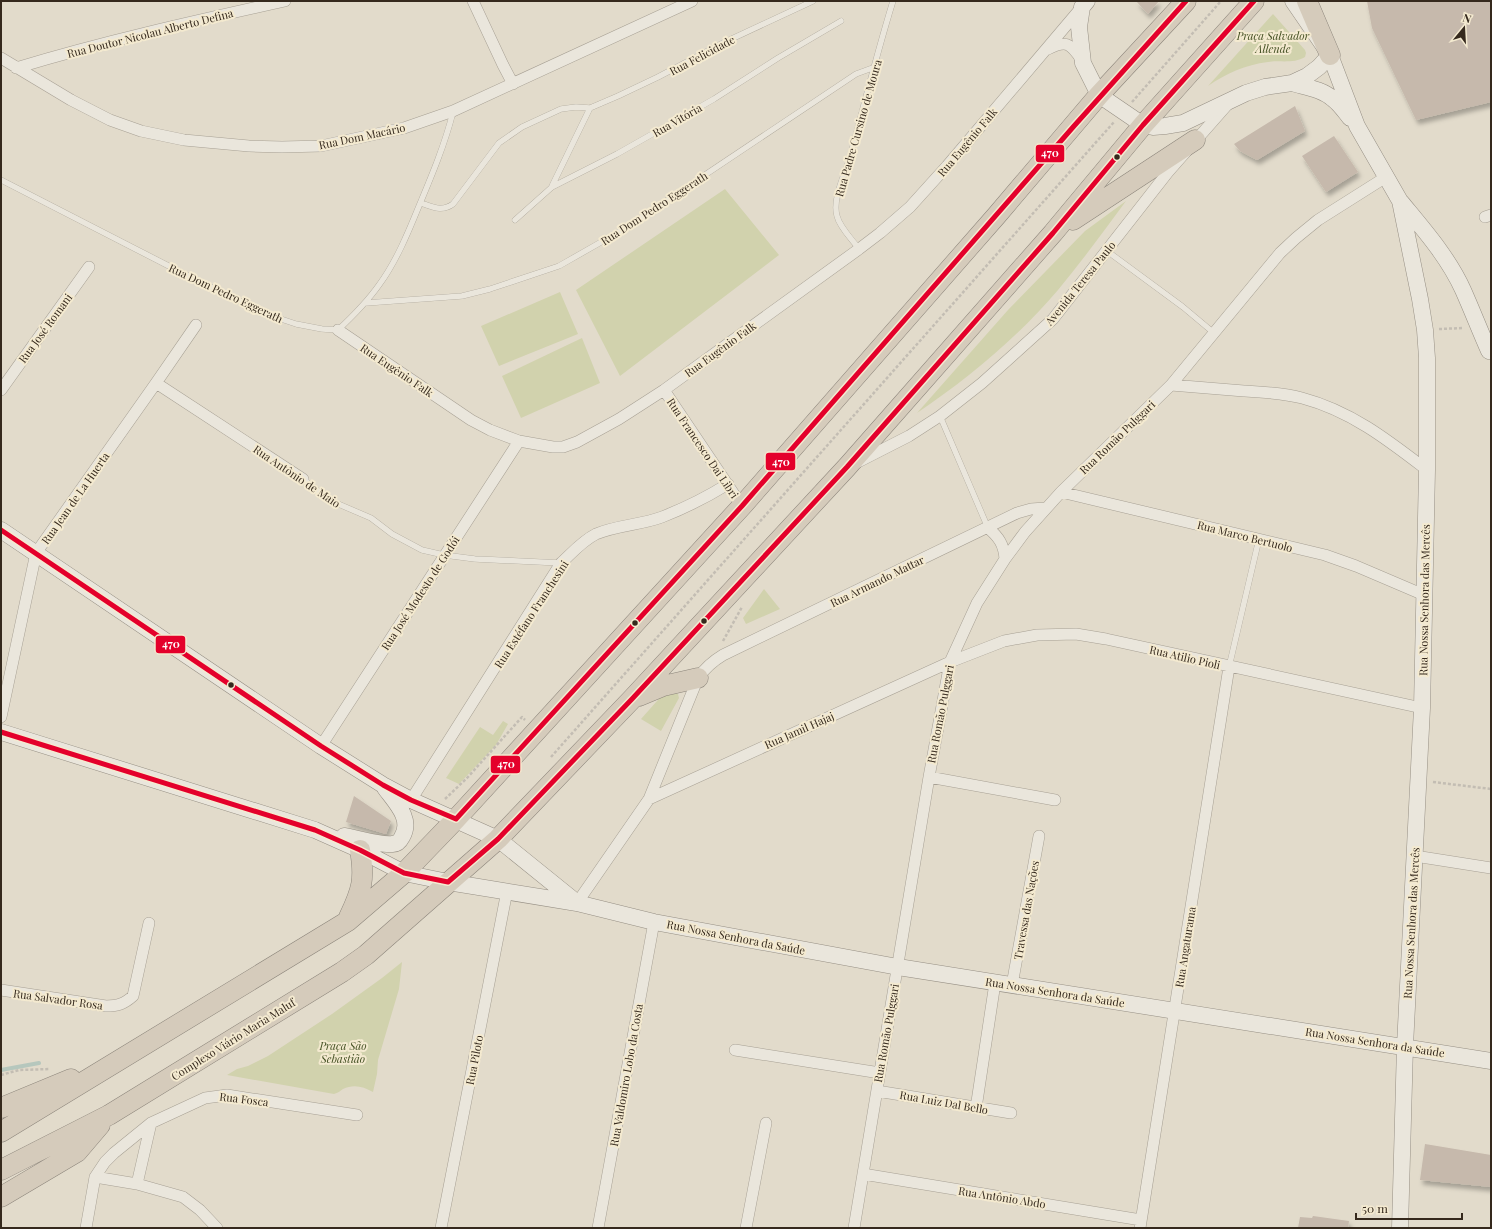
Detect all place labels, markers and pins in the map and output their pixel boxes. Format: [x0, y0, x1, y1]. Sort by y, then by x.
unlabelled marker [1112, 152, 1122, 162]
unlabelled marker [699, 616, 709, 626]
unlabelled marker [630, 618, 640, 628]
unlabelled marker [226, 680, 236, 690]

